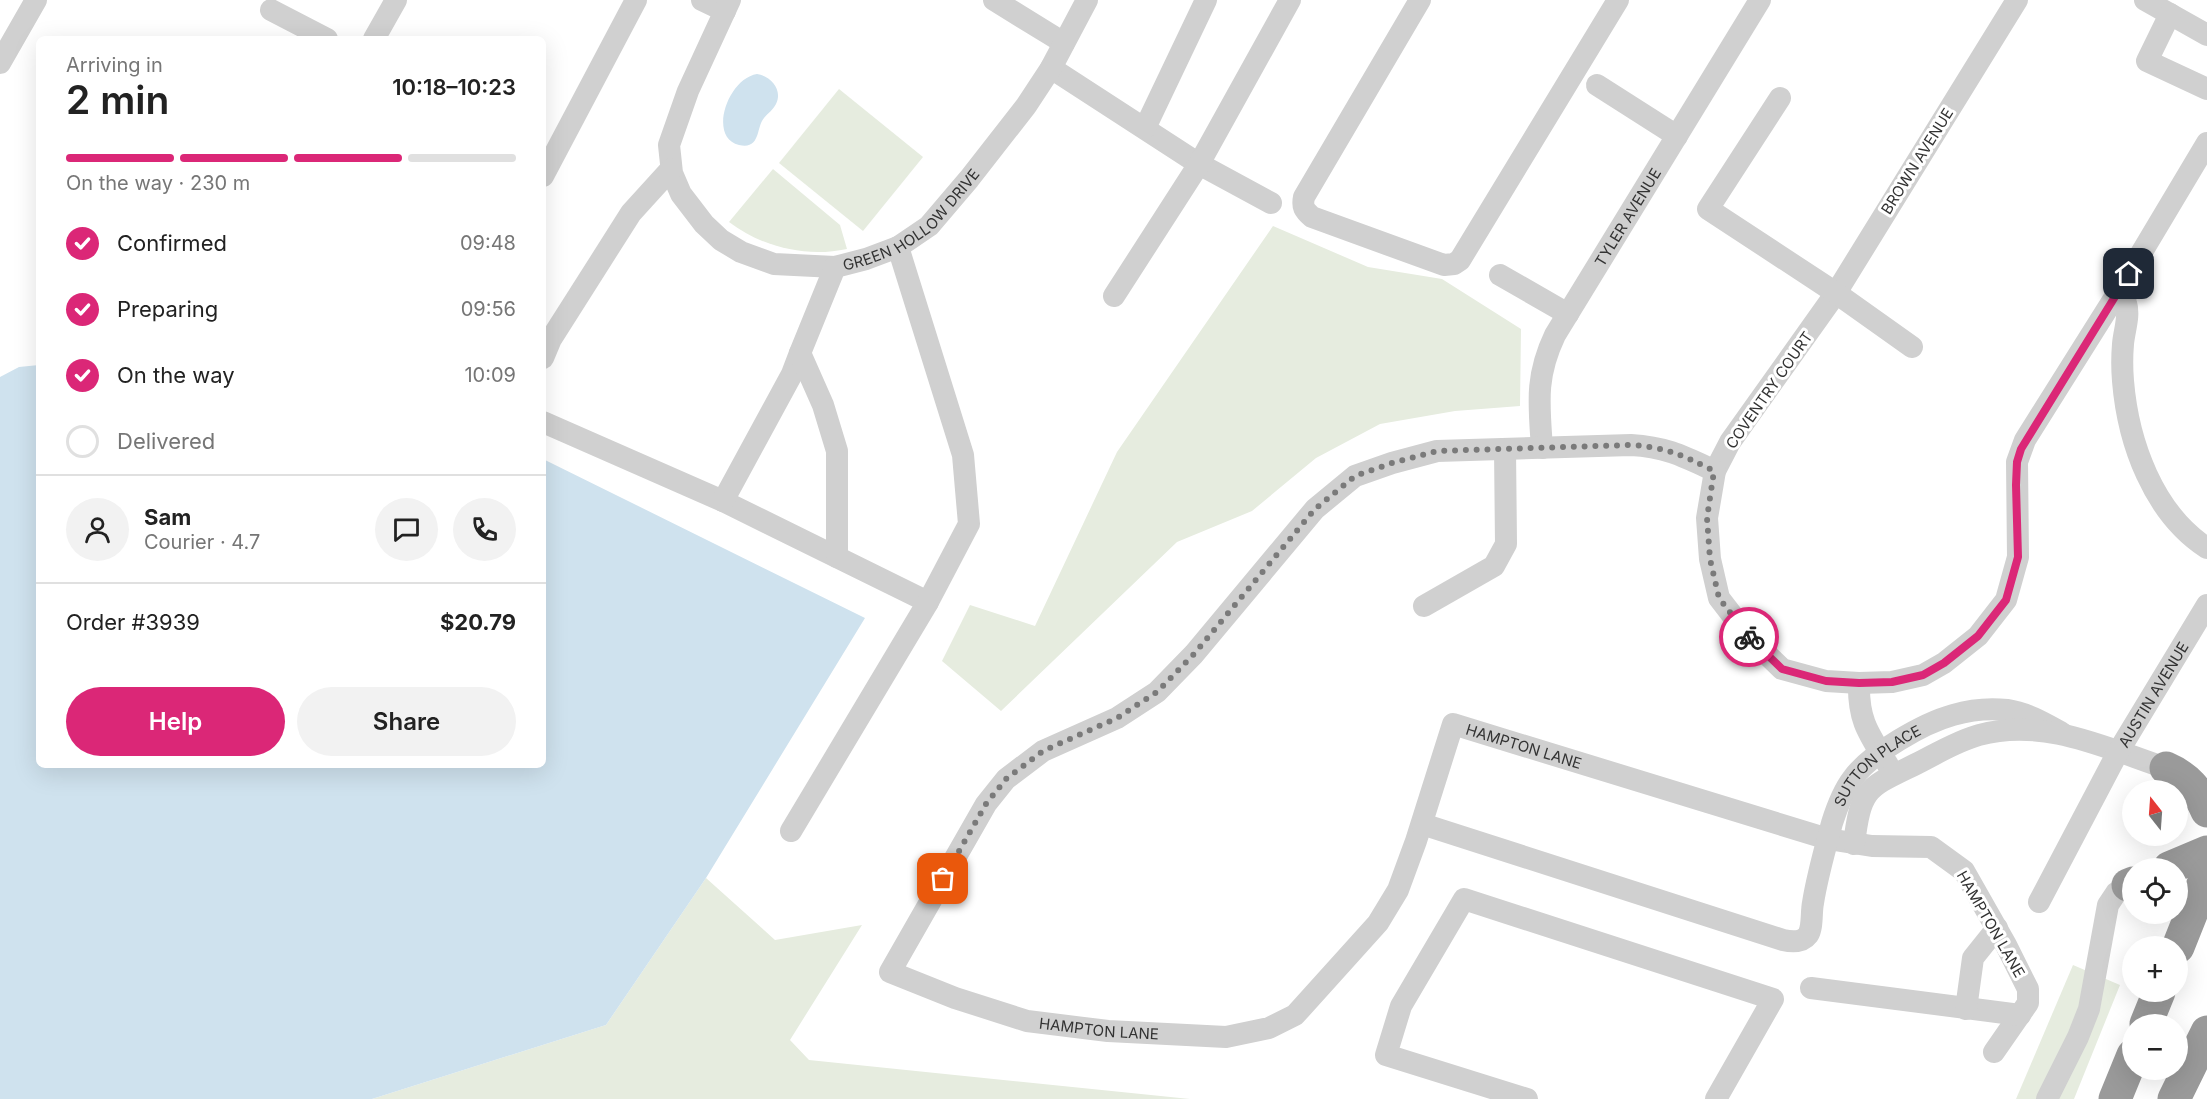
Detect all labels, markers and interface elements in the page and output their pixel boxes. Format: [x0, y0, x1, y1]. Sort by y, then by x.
text: Arriving in [66, 53, 163, 77]
text: 10:18–10:23 [392, 74, 516, 100]
text: 2 min [66, 76, 169, 123]
street label: BROWN AVENUE [1877, 104, 1957, 218]
street label: TYLER AVENUE [1590, 164, 1665, 269]
street label: GREEN HOLLOW DRIVE [841, 165, 983, 274]
text: On the way · 230 m [66, 171, 250, 195]
icon: check [66, 227, 99, 260]
text: Confirmed [117, 230, 227, 256]
text: 09:48 [460, 231, 516, 255]
pin [2103, 248, 2154, 299]
icon: home [2112, 257, 2145, 290]
icon: check [66, 293, 99, 326]
text: Preparing [117, 296, 218, 322]
text: 09:56 [461, 297, 516, 321]
street label: COVENTRY COURT [1721, 328, 1817, 452]
icon: check [66, 359, 99, 392]
text: On the way [117, 362, 235, 388]
text: 10:09 [464, 363, 516, 387]
text: Delivered [117, 428, 215, 454]
button: person [66, 498, 129, 561]
button: chat [375, 498, 438, 561]
button: phone [453, 498, 516, 561]
text: Sam [144, 504, 191, 530]
text: Courier · 4.7 [144, 530, 260, 554]
courier [1719, 607, 1779, 667]
text: Order #3939 [66, 609, 200, 635]
text: $20.79 [440, 609, 516, 635]
icon: bike [1733, 621, 1766, 654]
street label: AUSTIN AVENUE [2114, 638, 2192, 751]
button: Help [66, 687, 285, 756]
button: Share [297, 687, 516, 756]
street label: HAMPTON LANE [1464, 719, 1584, 772]
street label: SUTTON PLACE [1829, 720, 1924, 809]
north arrow [2122, 780, 2188, 846]
map controls [2122, 780, 2188, 1080]
pin [917, 853, 968, 904]
button: locate [2122, 858, 2188, 924]
icon: bag [926, 862, 959, 895]
street label: HAMPTON LANE [1953, 867, 2029, 981]
button: + [2122, 936, 2188, 1002]
street label: HAMPTON LANE [1038, 1013, 1159, 1043]
button: − [2122, 1014, 2188, 1080]

